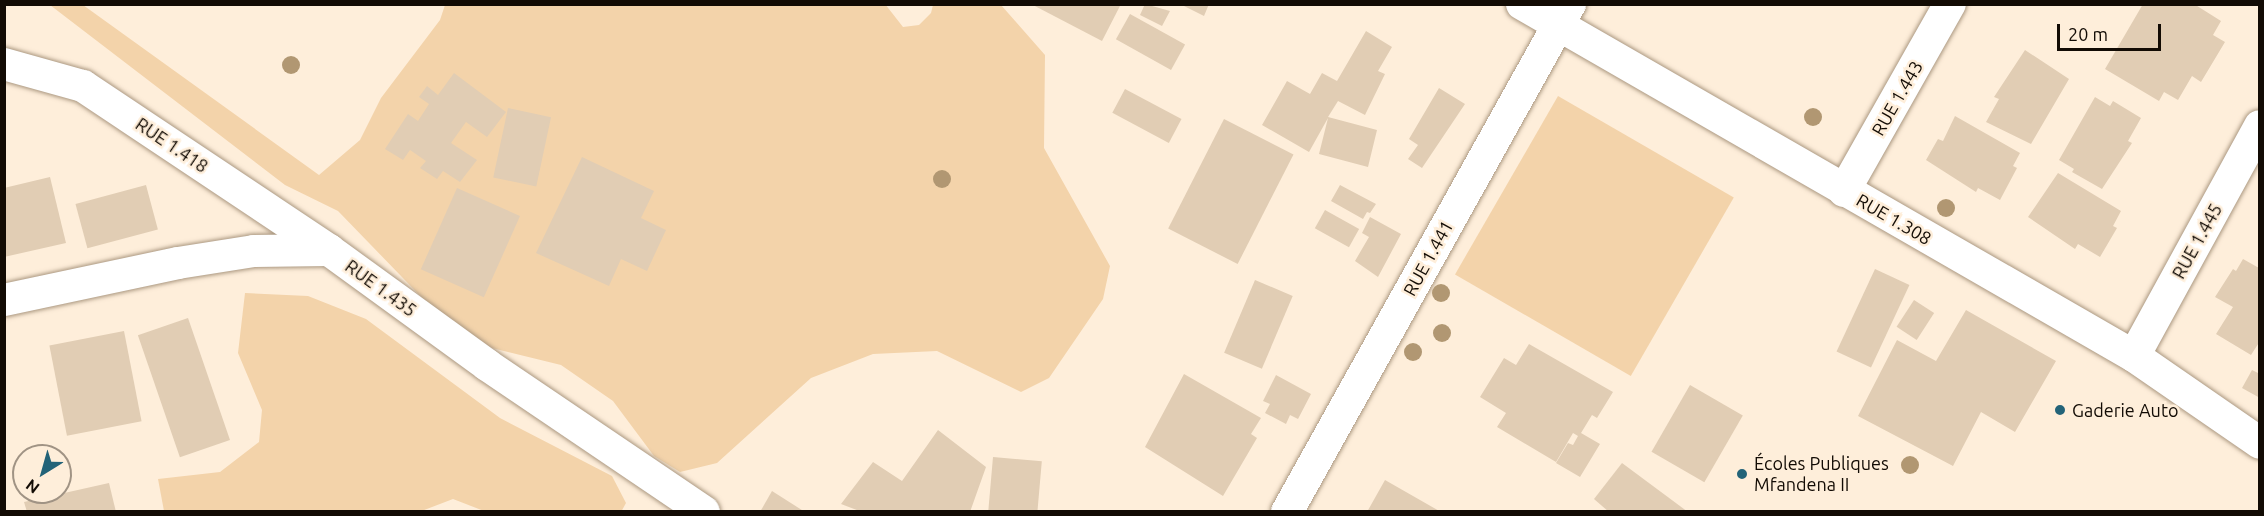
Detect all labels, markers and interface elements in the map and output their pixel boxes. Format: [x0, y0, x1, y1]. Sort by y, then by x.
scale bar [2060, 12, 2164, 50]
text: 20 m [2068, 24, 2108, 44]
street label: RUE 1.443 [1867, 57, 1927, 139]
street label: RUE 1.418 [132, 113, 212, 177]
street label: RUE 1.308 [1853, 189, 1935, 249]
street label: RUE 1.445 [2167, 200, 2227, 282]
street label: RUE 1.441 [1398, 217, 1458, 299]
street label: RUE 1.435 [341, 255, 421, 321]
place label: Gaderie Auto [2072, 399, 2178, 421]
marker: Gaderie Auto [2053, 403, 2067, 417]
north arrow [12, 444, 72, 504]
place label: Écoles Publiques Mfandena II [1754, 453, 1889, 496]
marker: Écoles Publiques Mfandena II [1735, 467, 1749, 481]
text: N [22, 476, 43, 498]

